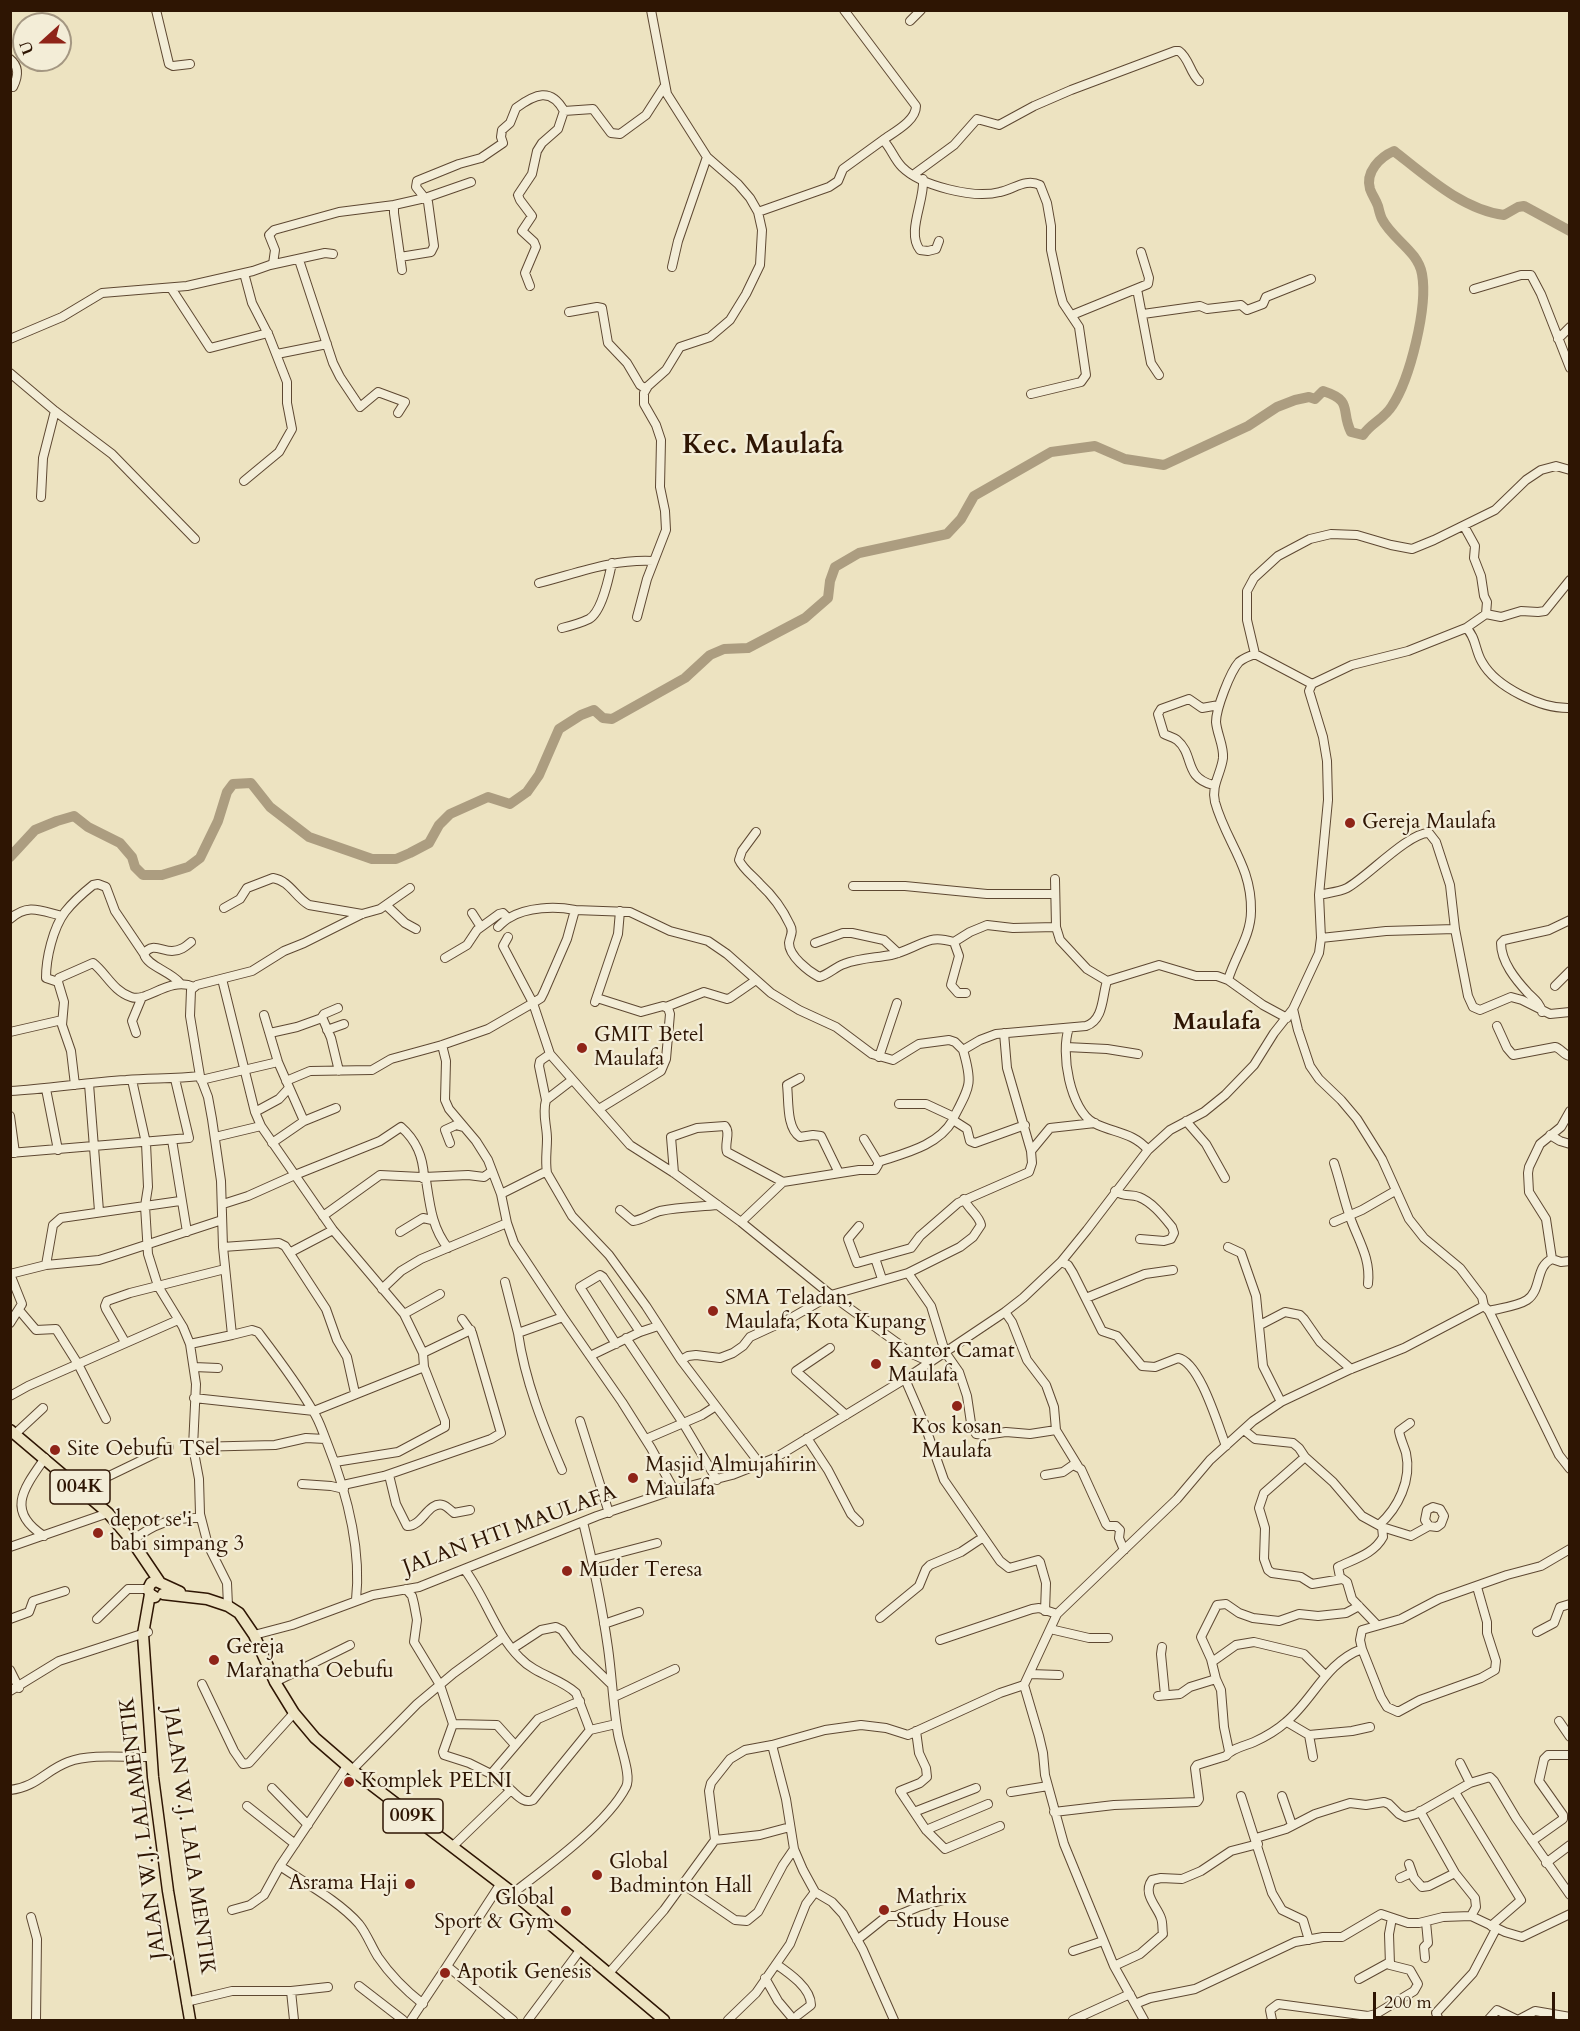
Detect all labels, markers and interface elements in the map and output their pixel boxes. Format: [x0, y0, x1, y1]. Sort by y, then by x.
north arrow [12, 12, 72, 72]
text: U [14, 38, 40, 58]
district label: Kec. Maulafa [682, 431, 844, 463]
place label: Gereja Maulafa [1362, 810, 1496, 836]
marker: Gereja Maulafa [1343, 816, 1357, 830]
district label: Maulafa [1173, 1009, 1261, 1037]
place label: GMIT Betel Maulafa [594, 1023, 704, 1073]
marker: GMIT Betel Maulafa [575, 1041, 589, 1055]
place label: SMA Teladan, Maulafa, Kota Kupang [725, 1286, 926, 1336]
marker: SMA Teladan, Maulafa, Kota Kupang [706, 1304, 720, 1318]
place label: Kantor Camat Maulafa [888, 1339, 1015, 1389]
marker: Kantor Camat Maulafa [869, 1357, 883, 1371]
marker: Kos kosan Maulafa [950, 1399, 964, 1413]
place label: Kos kosan Maulafa [912, 1415, 1002, 1465]
place label: Site Oebufu TSel [67, 1437, 220, 1463]
marker: Site Oebufu TSel [48, 1443, 62, 1457]
place label: Masjid Almujahirin Maulafa [645, 1453, 817, 1503]
road number: 004K [50, 1470, 110, 1504]
marker: Masjid Almujahirin Maulafa [626, 1471, 640, 1485]
street label: JALAN HTI MAULAFA [400, 1481, 620, 1581]
place label: depot se'i babi simpang 3 [110, 1508, 244, 1558]
marker: depot se'i babi simpang 3 [91, 1526, 105, 1540]
place label: Muder Teresa [579, 1558, 703, 1584]
marker: Muder Teresa [560, 1564, 574, 1578]
place label: Gereja Maranatha Oebufu [226, 1635, 394, 1685]
marker: Gereja Maranatha Oebufu [207, 1653, 221, 1667]
street label: JALAN W.J. LALAMENTIK [115, 1695, 173, 1961]
street label: JALAN W.J. LALA MENTIK [157, 1706, 219, 1976]
place label: Komplek PELNI [361, 1769, 512, 1795]
marker: Komplek PELNI [342, 1775, 356, 1789]
road number: 009K [383, 1799, 443, 1833]
place label: Global Badminton Hall [609, 1850, 752, 1900]
marker: Global Badminton Hall [590, 1868, 604, 1882]
place label: Asrama Haji [288, 1871, 398, 1897]
marker: Asrama Haji [403, 1877, 417, 1891]
place label: Mathrix Study House [896, 1885, 1010, 1935]
place label: Global Sport & Gym [434, 1886, 554, 1936]
marker: Mathrix Study House [877, 1903, 891, 1917]
marker: Global Sport & Gym [559, 1904, 573, 1918]
place label: Apotik Genesis [457, 1960, 591, 1986]
marker: Apotik Genesis [438, 1966, 452, 1980]
scale bar [1376, 1980, 1558, 2018]
text: 200 m [1384, 1990, 1432, 2015]

